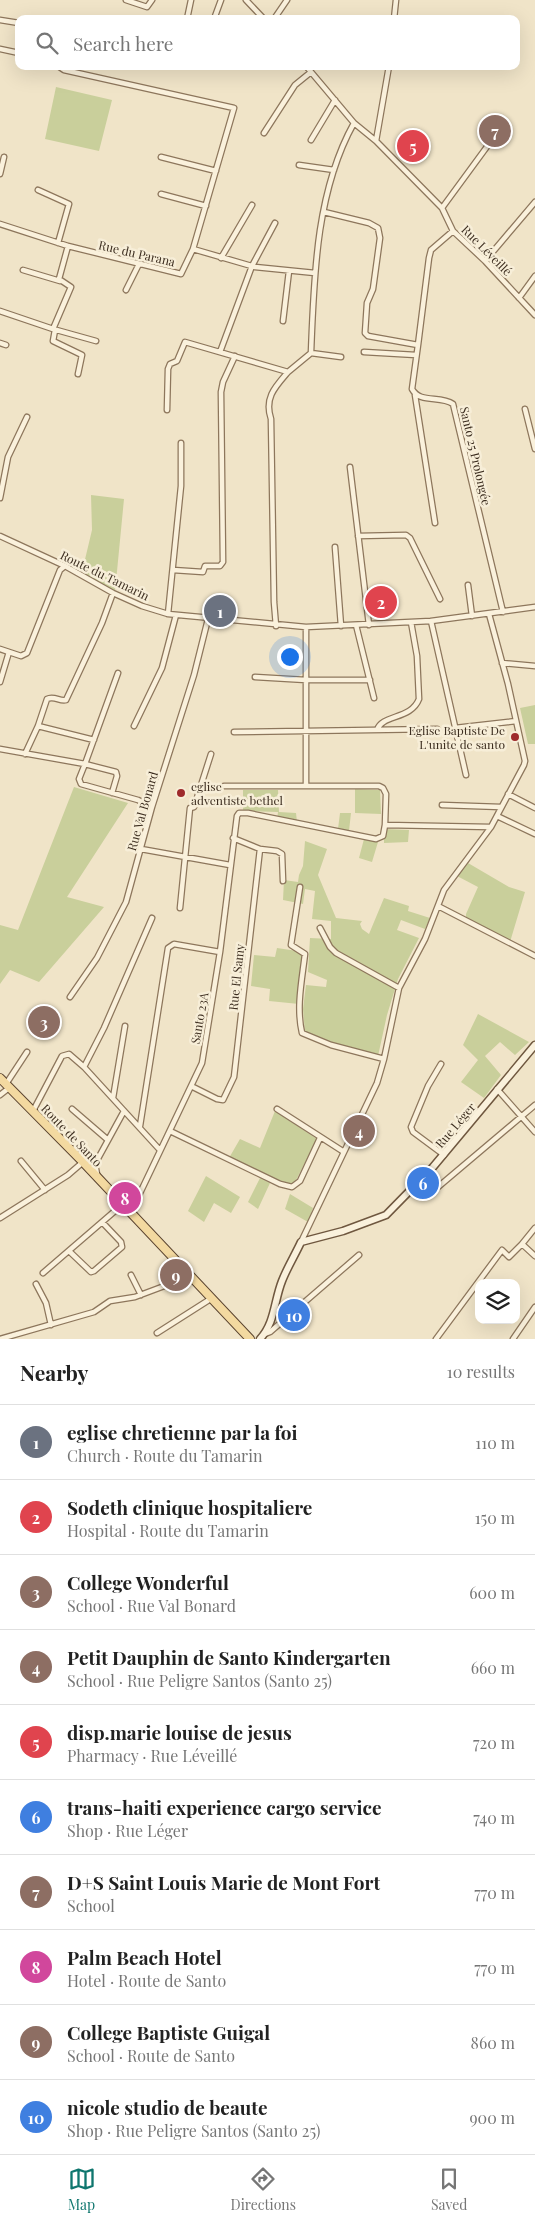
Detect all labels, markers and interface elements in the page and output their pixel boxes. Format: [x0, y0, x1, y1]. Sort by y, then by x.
search box [15, 15, 520, 70]
icon: search [33, 29, 61, 57]
text: Search here [73, 30, 173, 56]
pin: 7 [479, 112, 511, 150]
pin: 5 [397, 127, 429, 165]
street label: Rue Léveillé [458, 221, 516, 279]
street label: Rue du Parana [97, 236, 177, 270]
street label: Santo 25 Prolongée [457, 405, 495, 507]
street label: Route du Tamarin [58, 547, 152, 603]
pin: 2 [365, 583, 397, 621]
pin: 1 [204, 592, 236, 630]
your location [277, 644, 303, 670]
place label: Eglise Baptiste De L'unite de santo [408, 722, 505, 752]
marker: Eglise Baptiste De L'unite de santo [509, 731, 521, 743]
street label: Rue Val Bonard [123, 769, 161, 853]
place label: eglise adventiste bethel [191, 778, 284, 808]
marker: eglise adventiste bethel [175, 787, 187, 799]
street label: Rue El Samy [225, 943, 247, 1011]
street label: Santo 23A [187, 990, 211, 1045]
pin: 3 [28, 1003, 60, 1041]
street label: Rue Léger [431, 1098, 479, 1151]
street label: Route de Santo [38, 1100, 106, 1170]
pin: 4 [343, 1112, 375, 1150]
pin: 6 [407, 1164, 439, 1202]
pin: 8 [109, 1179, 141, 1217]
pin: 9 [160, 1256, 192, 1294]
map controls [475, 1279, 520, 1324]
button: layers [475, 1279, 520, 1324]
pin: 10 [278, 1296, 310, 1334]
text: Nearby [20, 1358, 89, 1386]
text: 10 results [447, 1361, 515, 1382]
text: eglise chretienne par la foi [67, 1419, 297, 1445]
text: 1 [33, 1432, 39, 1453]
text: 110 m [475, 1432, 515, 1453]
text: Church · Route du Tamarin [67, 1445, 262, 1466]
text: Sodeth clinique hospitaliere [67, 1494, 312, 1520]
text: 2 [32, 1507, 40, 1528]
text: 150 m [475, 1507, 515, 1528]
text: Hospital · Route du Tamarin [67, 1520, 269, 1541]
text: College Wonderful [67, 1569, 229, 1595]
text: 3 [32, 1582, 40, 1603]
text: 600 m [469, 1582, 515, 1603]
text: School · Rue Val Bonard [67, 1595, 236, 1616]
text: Petit Dauphin de Santo Kindergarten [67, 1644, 391, 1670]
text: 4 [32, 1657, 40, 1678]
text: 660 m [471, 1657, 515, 1678]
text: School · Rue Peligre Santos (Santo 25) [67, 1670, 332, 1691]
text: disp.marie louise de jesus [67, 1719, 292, 1745]
text: 5 [32, 1732, 40, 1753]
text: 720 m [473, 1732, 515, 1753]
text: Pharmacy · Rue Léveillé [67, 1745, 237, 1766]
text: trans-haiti experience cargo service [67, 1794, 381, 1820]
text: 6 [32, 1807, 40, 1828]
text: 740 m [473, 1807, 515, 1828]
text: Shop · Rue Léger [67, 1820, 188, 1841]
text: D+S Saint Louis Marie de Mont Fort [67, 1869, 380, 1895]
text: 7 [32, 1882, 40, 1903]
text: 770 m [474, 1882, 515, 1903]
text: School [67, 1895, 115, 1916]
text: Palm Beach Hotel [67, 1944, 222, 1970]
text: 8 [32, 1957, 40, 1978]
text: 770 m [474, 1957, 515, 1978]
text: Hotel · Route de Santo [67, 1970, 226, 1991]
text: College Baptiste Guigal [67, 2019, 270, 2045]
text: 9 [32, 2032, 40, 2053]
text: 860 m [471, 2032, 515, 2053]
text: School · Route de Santo [67, 2045, 235, 2066]
text: nicole studio de beaute [67, 2094, 267, 2120]
text: 10 [28, 2107, 44, 2128]
text: 900 m [469, 2107, 515, 2128]
text: Shop · Rue Peligre Santos (Santo 25) [67, 2120, 320, 2141]
tab: Map [68, 2165, 96, 2214]
tab: Directions [231, 2165, 296, 2214]
tab: Saved [431, 2165, 467, 2214]

